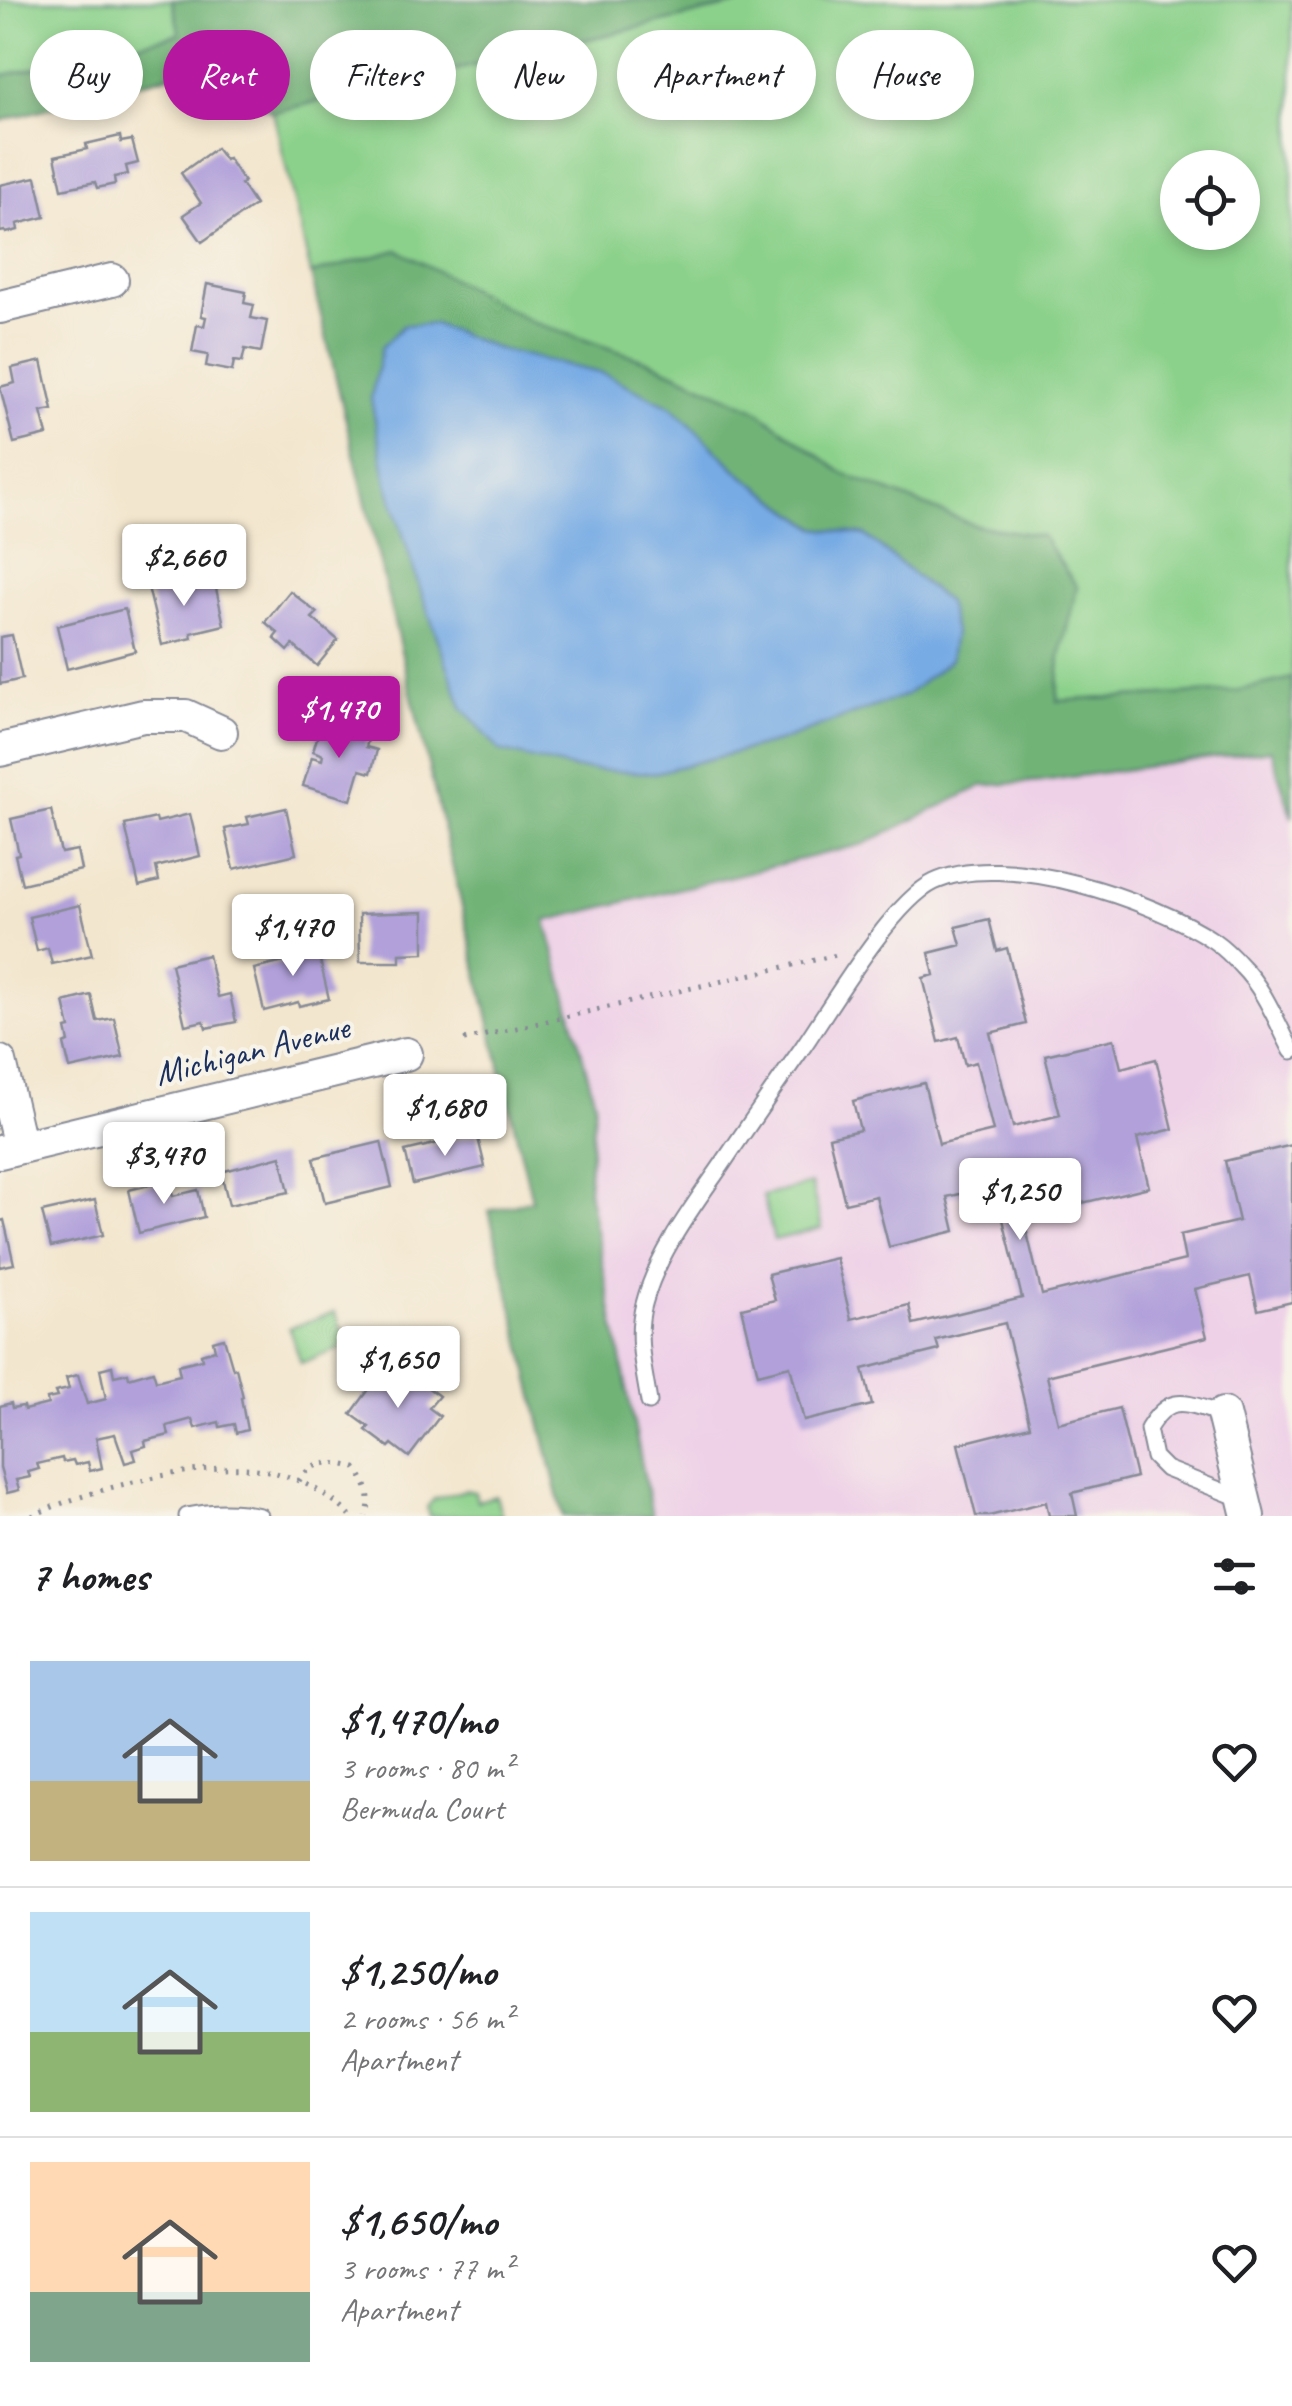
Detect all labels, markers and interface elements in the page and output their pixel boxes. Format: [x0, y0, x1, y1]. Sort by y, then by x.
chip: Buy [30, 30, 143, 120]
chip: Rent [163, 30, 290, 120]
chip: Filters [310, 30, 456, 120]
chip: New [476, 30, 597, 120]
chip: Apartment [617, 30, 816, 120]
chip: House [836, 30, 974, 120]
map controls [1160, 150, 1260, 250]
button: locate [1160, 150, 1260, 250]
pin: $2,660 [103, 524, 265, 609]
text: $2,660 [144, 536, 224, 577]
pin: $1,470 [258, 676, 420, 761]
text: $1,470 [300, 688, 378, 729]
pin: $1,470 [212, 894, 374, 979]
text: $1,470 [254, 906, 332, 947]
street label: Michigan Avenue [150, 1004, 356, 1096]
pin: $1,680 [364, 1074, 526, 1159]
text: $1,680 [405, 1086, 485, 1127]
pin: $3,470 [83, 1122, 245, 1207]
text: $3,470 [125, 1134, 203, 1175]
pin: $1,250 [939, 1158, 1101, 1243]
text: $1,250 [981, 1170, 1059, 1211]
pin: $1,650 [317, 1326, 479, 1411]
text: $1,650 [359, 1338, 437, 1379]
icon: filters [1207, 1549, 1262, 1604]
text: 7 homes [30, 1550, 148, 1603]
text: $1,470/mo [340, 1694, 496, 1747]
icon: home [110, 1701, 230, 1821]
icon: heart [1207, 1734, 1262, 1789]
text: 3 rooms · 80 m² [340, 1747, 513, 1788]
text: Bermuda Court [340, 1788, 504, 1829]
text: $1,250/mo [340, 1945, 496, 1998]
icon: home [110, 1952, 230, 2072]
icon: heart [1207, 1985, 1262, 2040]
text: 2 rooms · 56 m² [340, 1998, 513, 2039]
text: Apartment [340, 2039, 458, 2080]
text: $1,650/mo [340, 2195, 497, 2248]
icon: home [110, 2202, 230, 2322]
icon: heart [1207, 2235, 1262, 2290]
text: 3 rooms · 77 m² [340, 2248, 513, 2289]
text: Apartment [340, 2289, 458, 2330]

